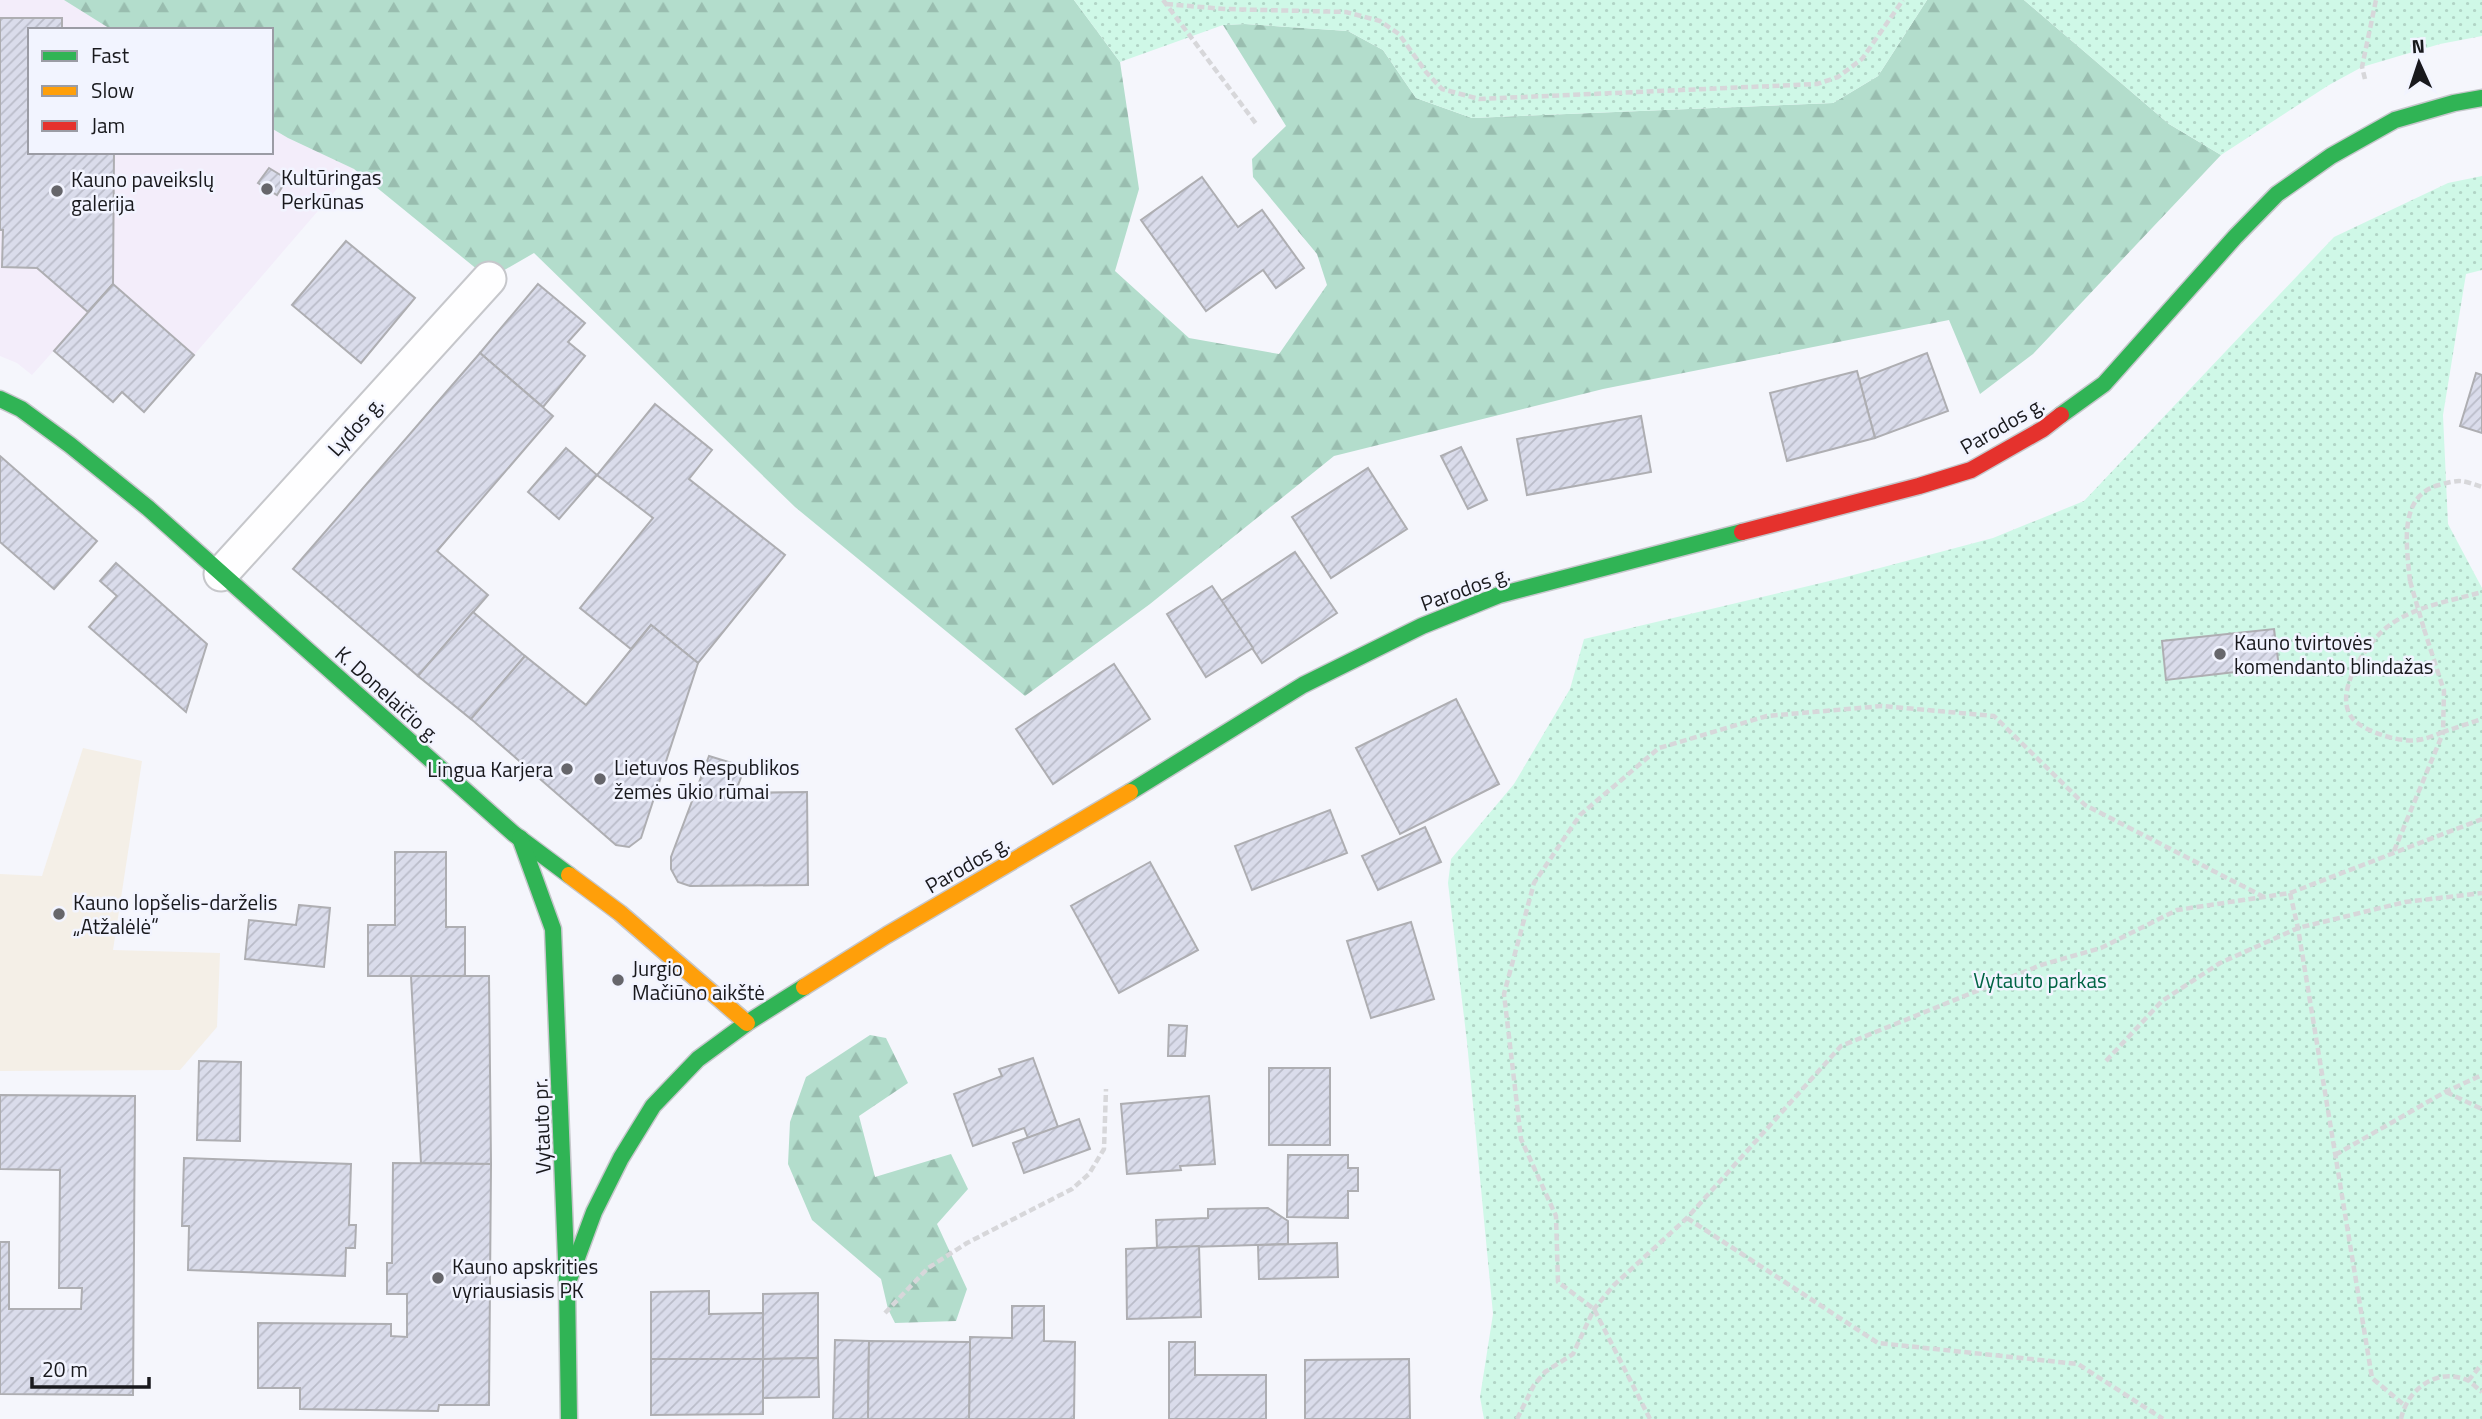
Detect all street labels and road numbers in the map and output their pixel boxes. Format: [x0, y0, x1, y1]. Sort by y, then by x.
street label: Parodos g. [1954, 388, 2050, 462]
street label: Lydos g. [319, 389, 391, 463]
street label: Parodos g. [1416, 557, 1514, 619]
street label: K. Donelaičio g. [328, 638, 448, 750]
street label: Parodos g. [919, 827, 1015, 901]
street label: Vytauto pr. [523, 1077, 559, 1175]

